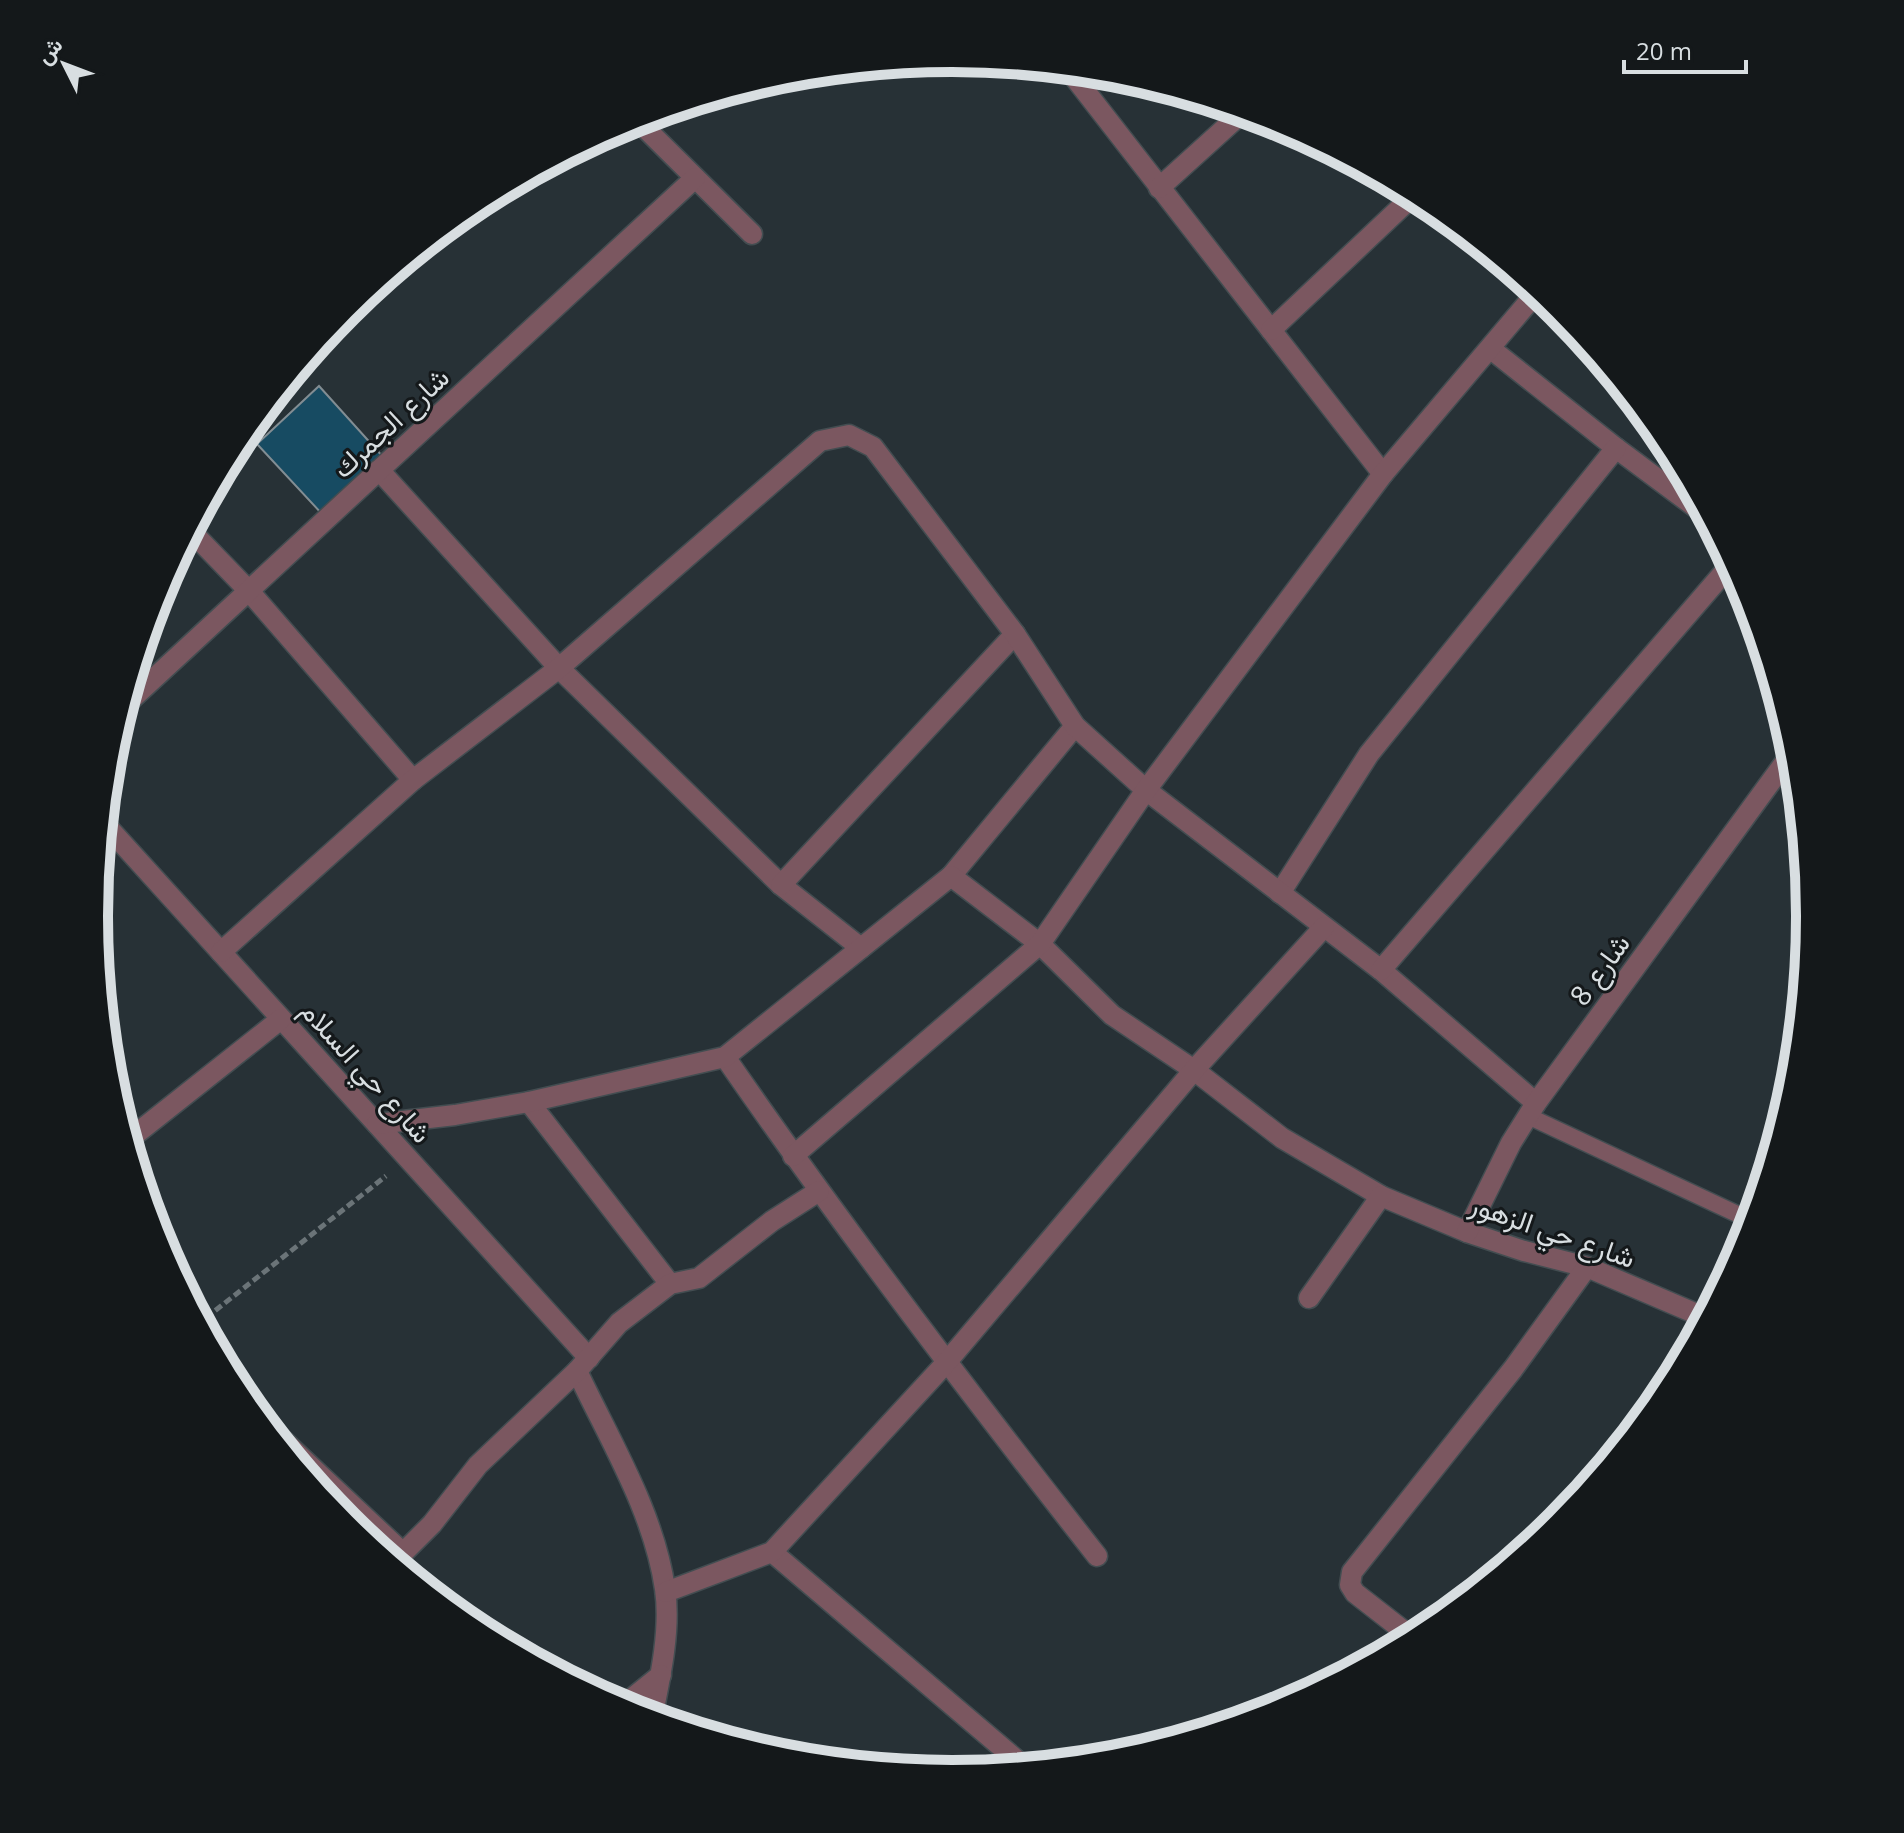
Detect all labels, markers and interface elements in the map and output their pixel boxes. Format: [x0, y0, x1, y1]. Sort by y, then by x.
north arrow [24, 24, 104, 104]
scale bar [1624, 24, 1746, 74]
text: ش [28, 30, 68, 70]
text: 20 m [1636, 34, 1692, 67]
street label: شارع الجمرك [323, 358, 457, 487]
street label: شارع 8 [1560, 926, 1639, 1013]
street label: شارع حي السلام [289, 992, 441, 1154]
street label: شارع حي الزهور [1463, 1184, 1641, 1281]

